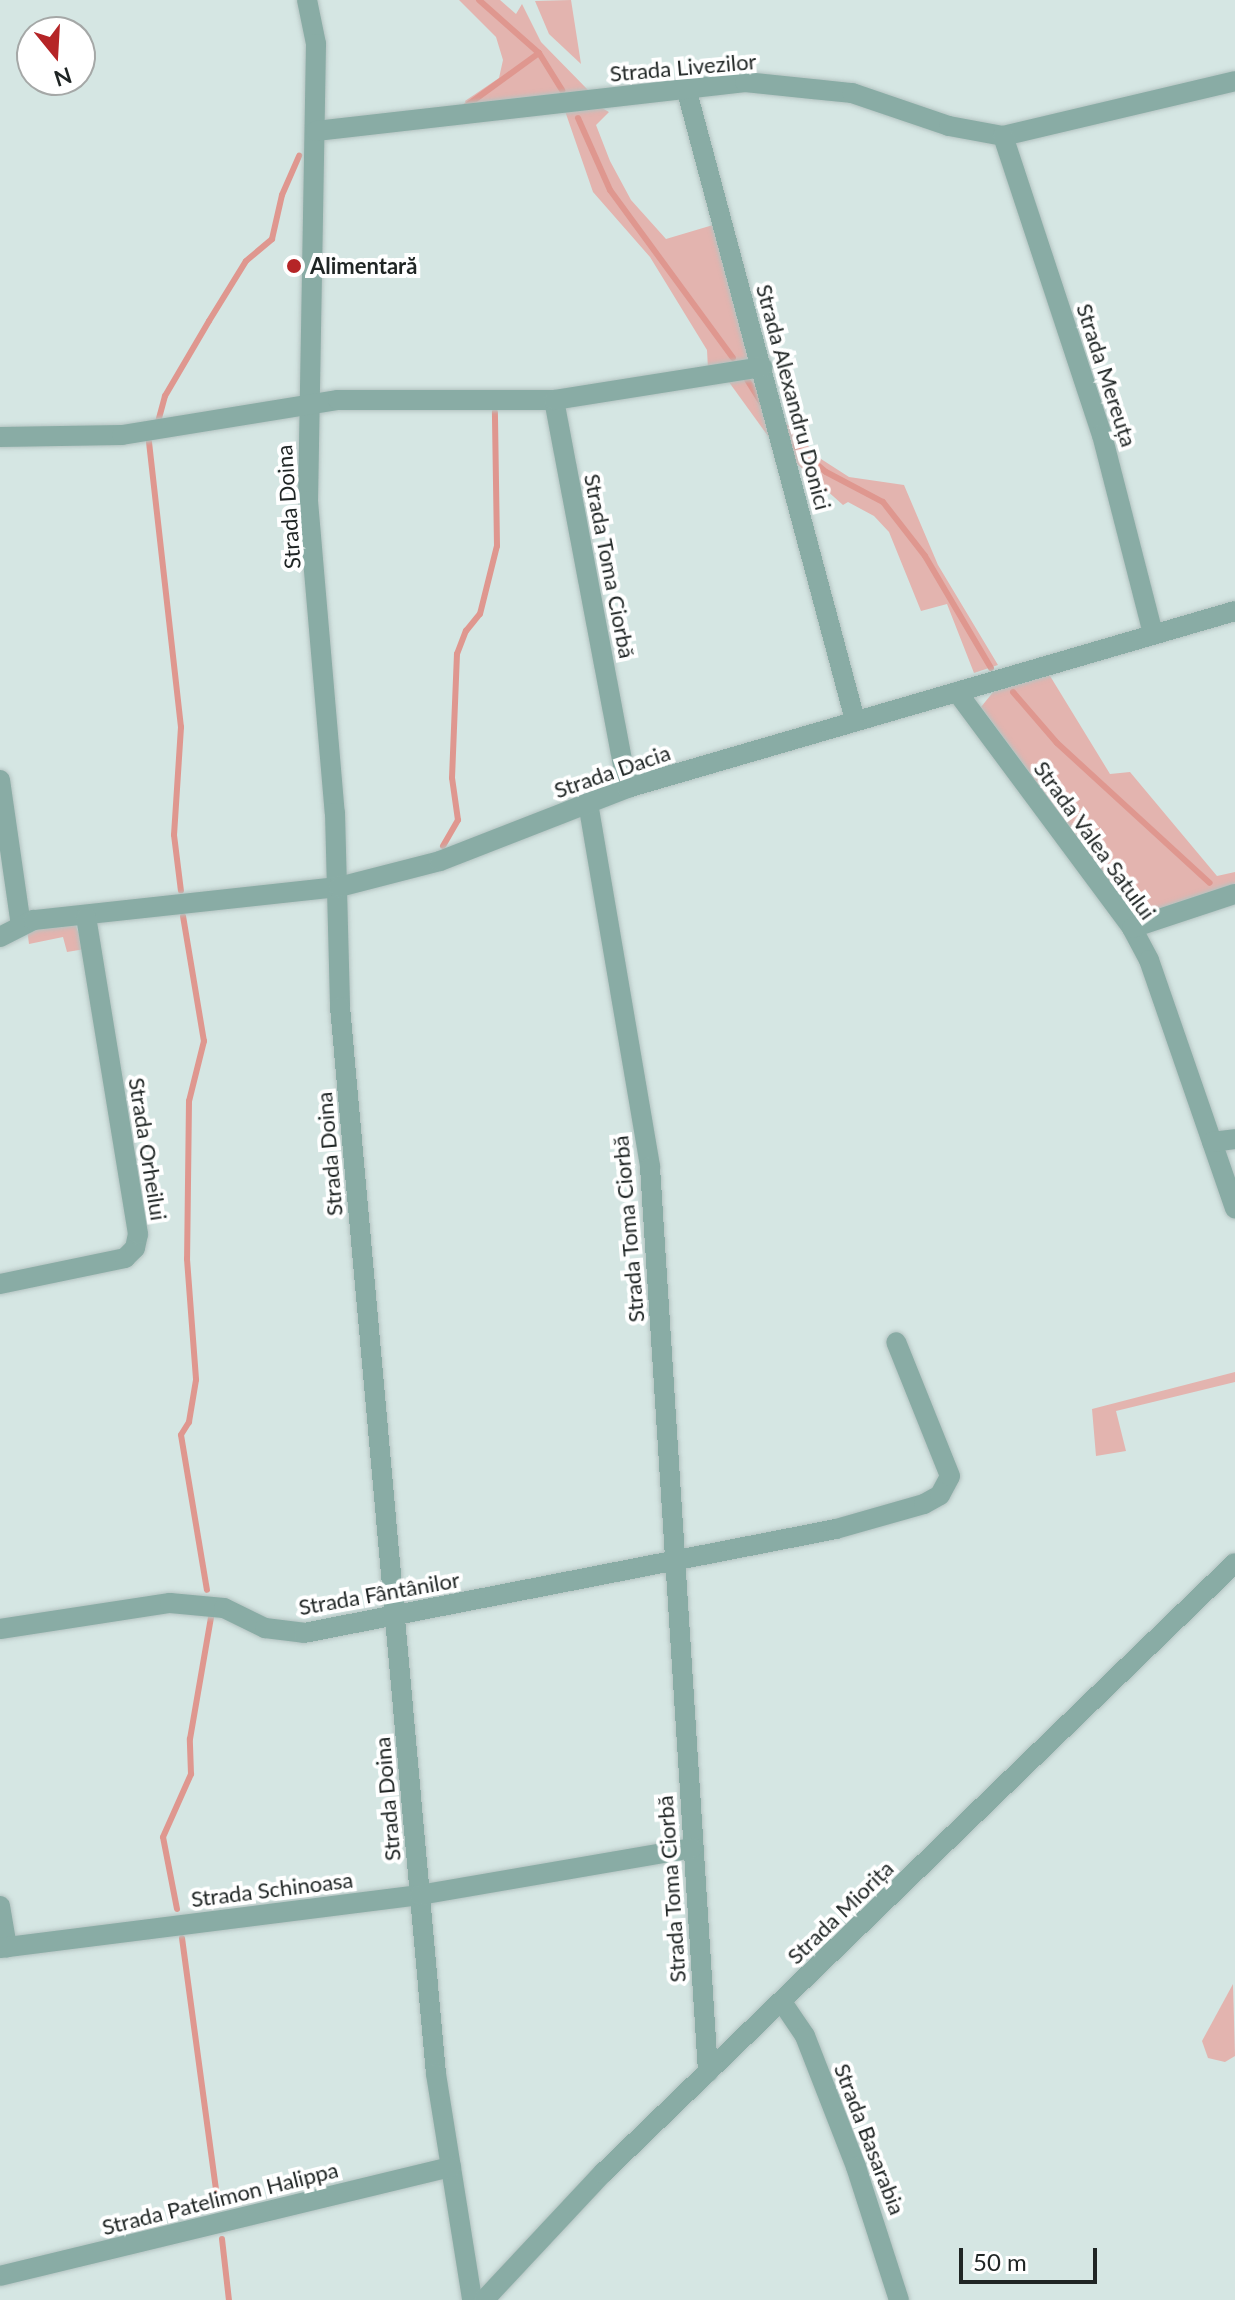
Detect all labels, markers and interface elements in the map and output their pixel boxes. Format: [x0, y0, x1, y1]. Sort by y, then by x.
north arrow [16, 16, 96, 96]
street label: Strada Livezilor [609, 47, 757, 87]
text: N [51, 62, 75, 93]
place label: Alimentară [310, 253, 417, 279]
marker: Alimentară [285, 257, 303, 275]
street label: Strada Alexandru Donici [751, 281, 837, 513]
street label: Strada Mereuța [1071, 300, 1143, 450]
street label: Strada Doina [270, 444, 306, 570]
street label: Strada Toma Ciorbă [579, 471, 641, 661]
street label: Strada Dacia [550, 739, 674, 803]
street label: Strada Valea Satului [1028, 755, 1162, 925]
street label: Strada Orheilui [124, 1076, 172, 1222]
street label: Strada Doina [310, 1091, 348, 1217]
street label: Strada Toma Ciorbă [607, 1134, 649, 1324]
street label: Strada Fântânilor [296, 1566, 462, 1620]
street label: Strada Doina [368, 1736, 406, 1862]
street label: Strada Toma Ciorbă [651, 1794, 691, 1984]
street label: Strada Miorița [782, 1855, 898, 1969]
street label: Strada Schinoasa [189, 1866, 355, 1912]
street label: Strada Basarabia [829, 2060, 911, 2218]
street label: Strada Patelimon Halippa [99, 2156, 341, 2240]
scale bar [963, 2232, 1101, 2282]
text: 50 m [973, 2247, 1027, 2276]

